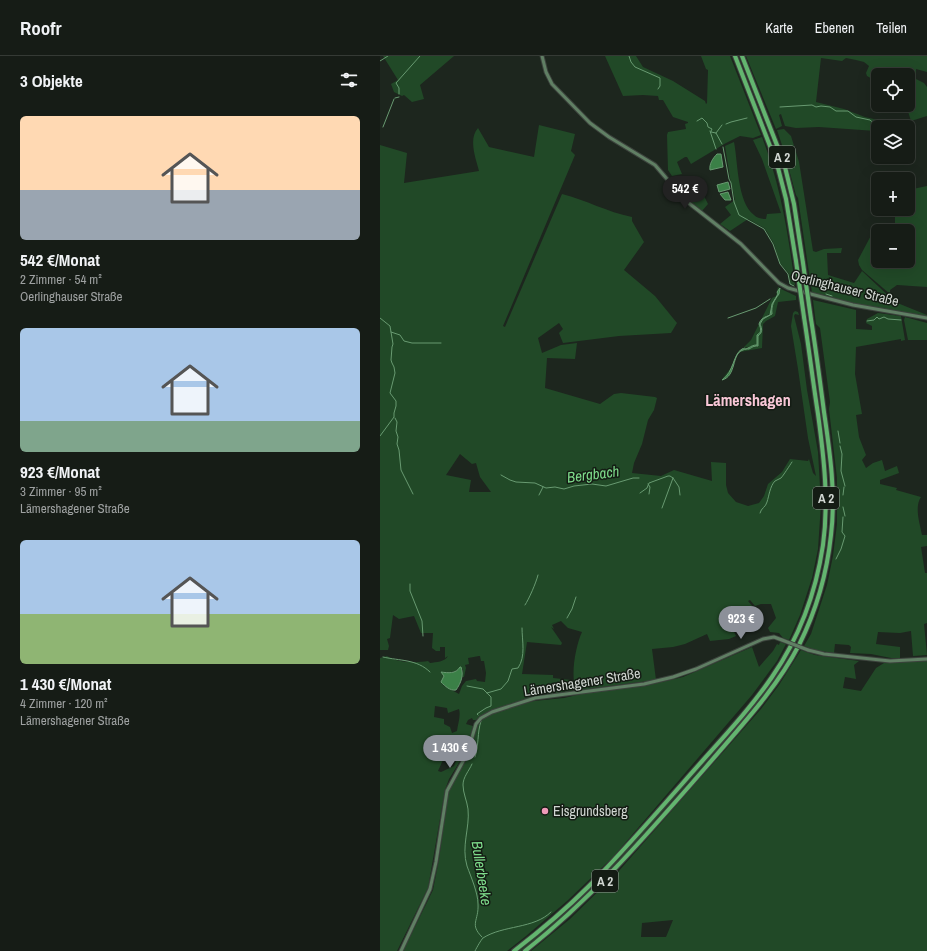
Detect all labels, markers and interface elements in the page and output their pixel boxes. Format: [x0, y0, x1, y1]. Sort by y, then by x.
text: Roofr [20, 15, 62, 41]
text: Karte [765, 19, 793, 37]
text: Ebenen [815, 19, 854, 37]
text: Teilen [876, 19, 907, 37]
map controls [871, 68, 915, 268]
button: locate [871, 68, 915, 112]
text: 3 Objekte [20, 69, 83, 92]
icon: filters [338, 69, 360, 91]
button: layers [871, 120, 915, 164]
icon: home [154, 142, 226, 214]
road number: A 2 [769, 146, 795, 168]
button: + [871, 172, 915, 216]
pin: 542 € [657, 176, 713, 210]
text: 542 € [672, 180, 698, 197]
button: − [871, 224, 915, 268]
text: 542 €/Monat [20, 248, 100, 271]
street label: Oerlinghauser Straße [789, 266, 901, 310]
text: 2 Zimmer · 54 m² [20, 271, 102, 288]
text: Oerlinghauser Straße [20, 288, 123, 305]
icon: home [154, 354, 226, 426]
district label: Lämershagen [705, 389, 791, 411]
text: 923 €/Monat [20, 460, 100, 483]
water label: Bergbach [566, 460, 621, 488]
text: 3 Zimmer · 95 m² [20, 483, 102, 500]
road number: A 2 [813, 487, 839, 509]
text: Lämershagener Straße [20, 500, 130, 517]
icon: home [154, 566, 226, 638]
pin: 923 € [713, 606, 769, 640]
text: 923 € [728, 610, 754, 627]
street label: Lämershagener Straße [522, 664, 642, 700]
text: 1 430 €/Monat [20, 672, 111, 695]
text: 4 Zimmer · 120 m² [20, 695, 108, 712]
text: Lämershagener Straße [20, 712, 130, 729]
pin: 1 430 € [413, 735, 487, 769]
text: 1 430 € [432, 739, 468, 756]
place label: Eisgrundsberg [553, 802, 628, 820]
marker: Eisgrundsberg [540, 806, 550, 816]
water label: Bullerbeeke [467, 839, 497, 907]
road number: A 2 [592, 870, 618, 892]

